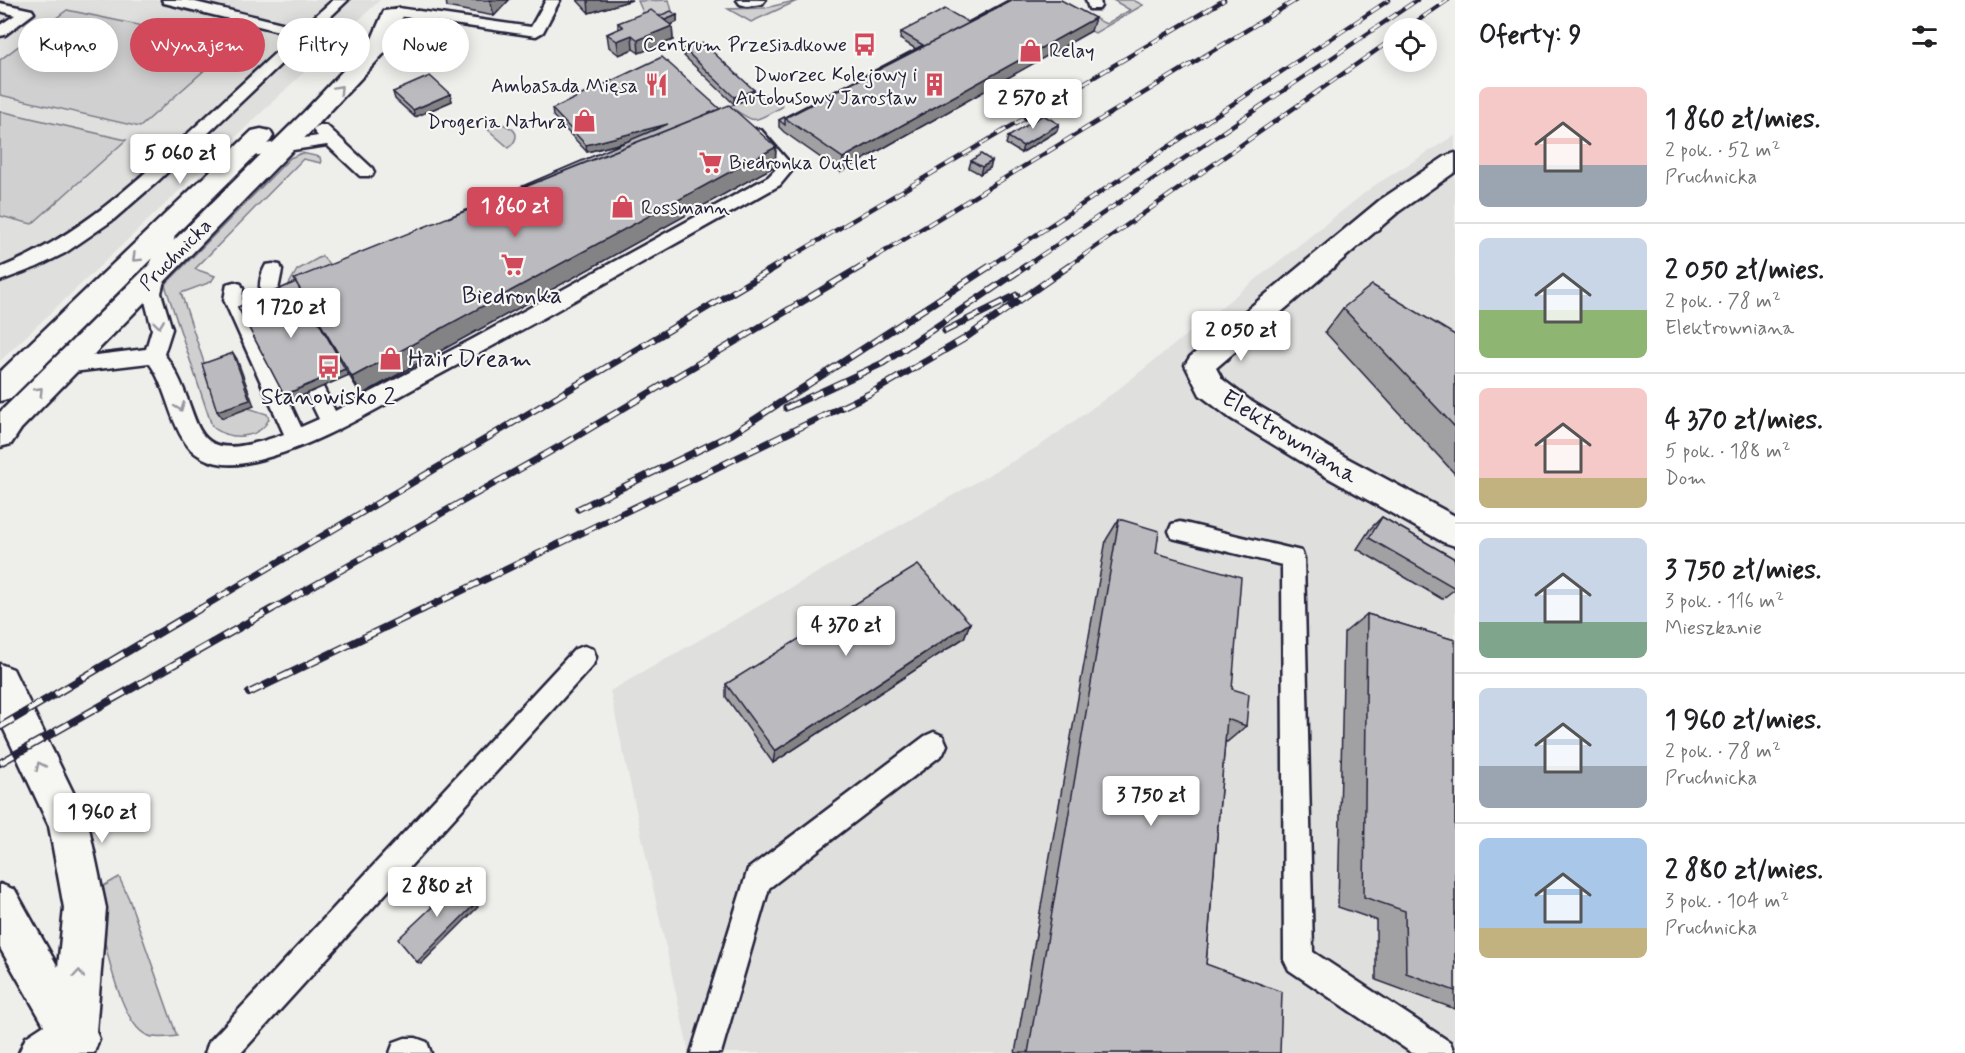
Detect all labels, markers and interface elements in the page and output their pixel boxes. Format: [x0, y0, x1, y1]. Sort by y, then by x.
chip: Kupno [18, 18, 118, 72]
chip: Wynajem [130, 18, 265, 72]
chip: Filtry [277, 18, 370, 72]
chip: Nowe [382, 18, 469, 72]
map controls [1383, 18, 1437, 72]
button: locate [1383, 18, 1437, 72]
text: Oferty: 9 [1479, 19, 1582, 53]
icon: filters [1908, 20, 1941, 53]
bus stop icon: Centrum Przesiadkowe [852, 31, 878, 57]
place label: Centrum Przesiadkowe [643, 32, 847, 59]
shop icon: Relay [1018, 37, 1044, 63]
place label: Relay [1049, 38, 1094, 65]
place label: Dworzec Kolejowy i Autobusowy Jarosław [735, 62, 917, 112]
restaurant icon: Ambasada Mięsa [643, 72, 669, 98]
building icon: Dworzec Kolejowy i Autobusowy Jarosław [922, 72, 948, 98]
place label: Ambasada Mięsa [491, 73, 638, 100]
pin: 2 570 zł [971, 79, 1095, 130]
one-way arrow [332, 85, 343, 95]
text: 2 570 zł [998, 85, 1068, 112]
text: 1 860 zł/mies. [1665, 103, 1820, 137]
shop icon: Drogeria Natura [572, 108, 598, 134]
place label: Drogeria Natura [427, 109, 567, 136]
icon: home [1527, 111, 1599, 183]
pin: 5 060 zł [118, 134, 242, 185]
text: 2 pok. · 52 m² [1665, 137, 1780, 164]
text: 5 060 zł [144, 140, 216, 167]
supermarket icon: Biedronka Outlet [698, 149, 724, 175]
place label: Biedronka Outlet [729, 150, 877, 177]
text: Pruchnicka [1665, 164, 1757, 191]
pin: 1 860 zł [453, 187, 577, 238]
text: 1 860 zł [481, 193, 549, 220]
shop icon: Rossmann [610, 194, 636, 220]
place label: Rossmann [641, 195, 730, 222]
street label: Pruchnicka [134, 213, 218, 297]
one-way arrow [132, 250, 143, 261]
supermarket icon: Biedronka [499, 252, 525, 278]
text: 2 050 zł/mies. [1665, 254, 1824, 288]
icon: home [1527, 262, 1599, 334]
place label: Biedronka [462, 281, 562, 312]
pin: 1 720 zł [229, 288, 353, 339]
text: 2 pok. · 78 m² [1665, 288, 1781, 315]
text: 1 720 zł [256, 294, 326, 321]
pin: 2 050 zł [1179, 311, 1303, 362]
text: Elektrowniana [1665, 315, 1794, 342]
text: 2 050 zł [1205, 317, 1277, 344]
one-way arrow [153, 319, 165, 329]
place label: Hair Dream [408, 344, 532, 375]
shop icon: Hair Dream [377, 345, 403, 371]
bus stop icon: Stanowisko 2 [315, 353, 341, 379]
place label: Stanowisko 2 [261, 382, 396, 413]
street label: Elektrowniana [1215, 383, 1364, 492]
one-way arrow [32, 388, 43, 398]
one-way arrow [173, 400, 185, 411]
text: 4 370 zł/mies. [1665, 404, 1823, 438]
icon: home [1527, 412, 1599, 484]
text: 5 pok. · 188 m² [1665, 438, 1791, 465]
text: Dom [1665, 465, 1706, 492]
text: 3 750 zł/mies. [1665, 554, 1821, 588]
icon: home [1527, 562, 1599, 634]
text: 3 pok. · 116 m² [1665, 588, 1784, 615]
pin: 4 370 zł [784, 606, 908, 657]
text: 4 370 zł [811, 612, 881, 639]
text: Mieszkanie [1665, 615, 1762, 642]
text: 1 960 zł/mies. [1665, 704, 1821, 738]
icon: home [1527, 712, 1599, 784]
text: 2 pok. · 78 m² [1665, 738, 1781, 765]
one-way arrow [36, 762, 48, 773]
text: Pruchnicka [1665, 765, 1757, 792]
pin: 3 750 zł [1089, 776, 1213, 827]
text: 3 750 zł [1117, 782, 1185, 809]
pin: 1 960 zł [40, 793, 164, 844]
text: 1 960 zł [68, 799, 136, 826]
text: 2 880 zł/mies. [1665, 854, 1823, 888]
icon: home [1527, 862, 1599, 934]
pin: 2 880 zł [375, 867, 499, 918]
text: 2 880 zł [402, 873, 472, 900]
text: 3 pok. · 104 m² [1665, 888, 1789, 915]
text: Pruchnicka [1665, 915, 1757, 942]
one-way arrow [72, 969, 85, 978]

